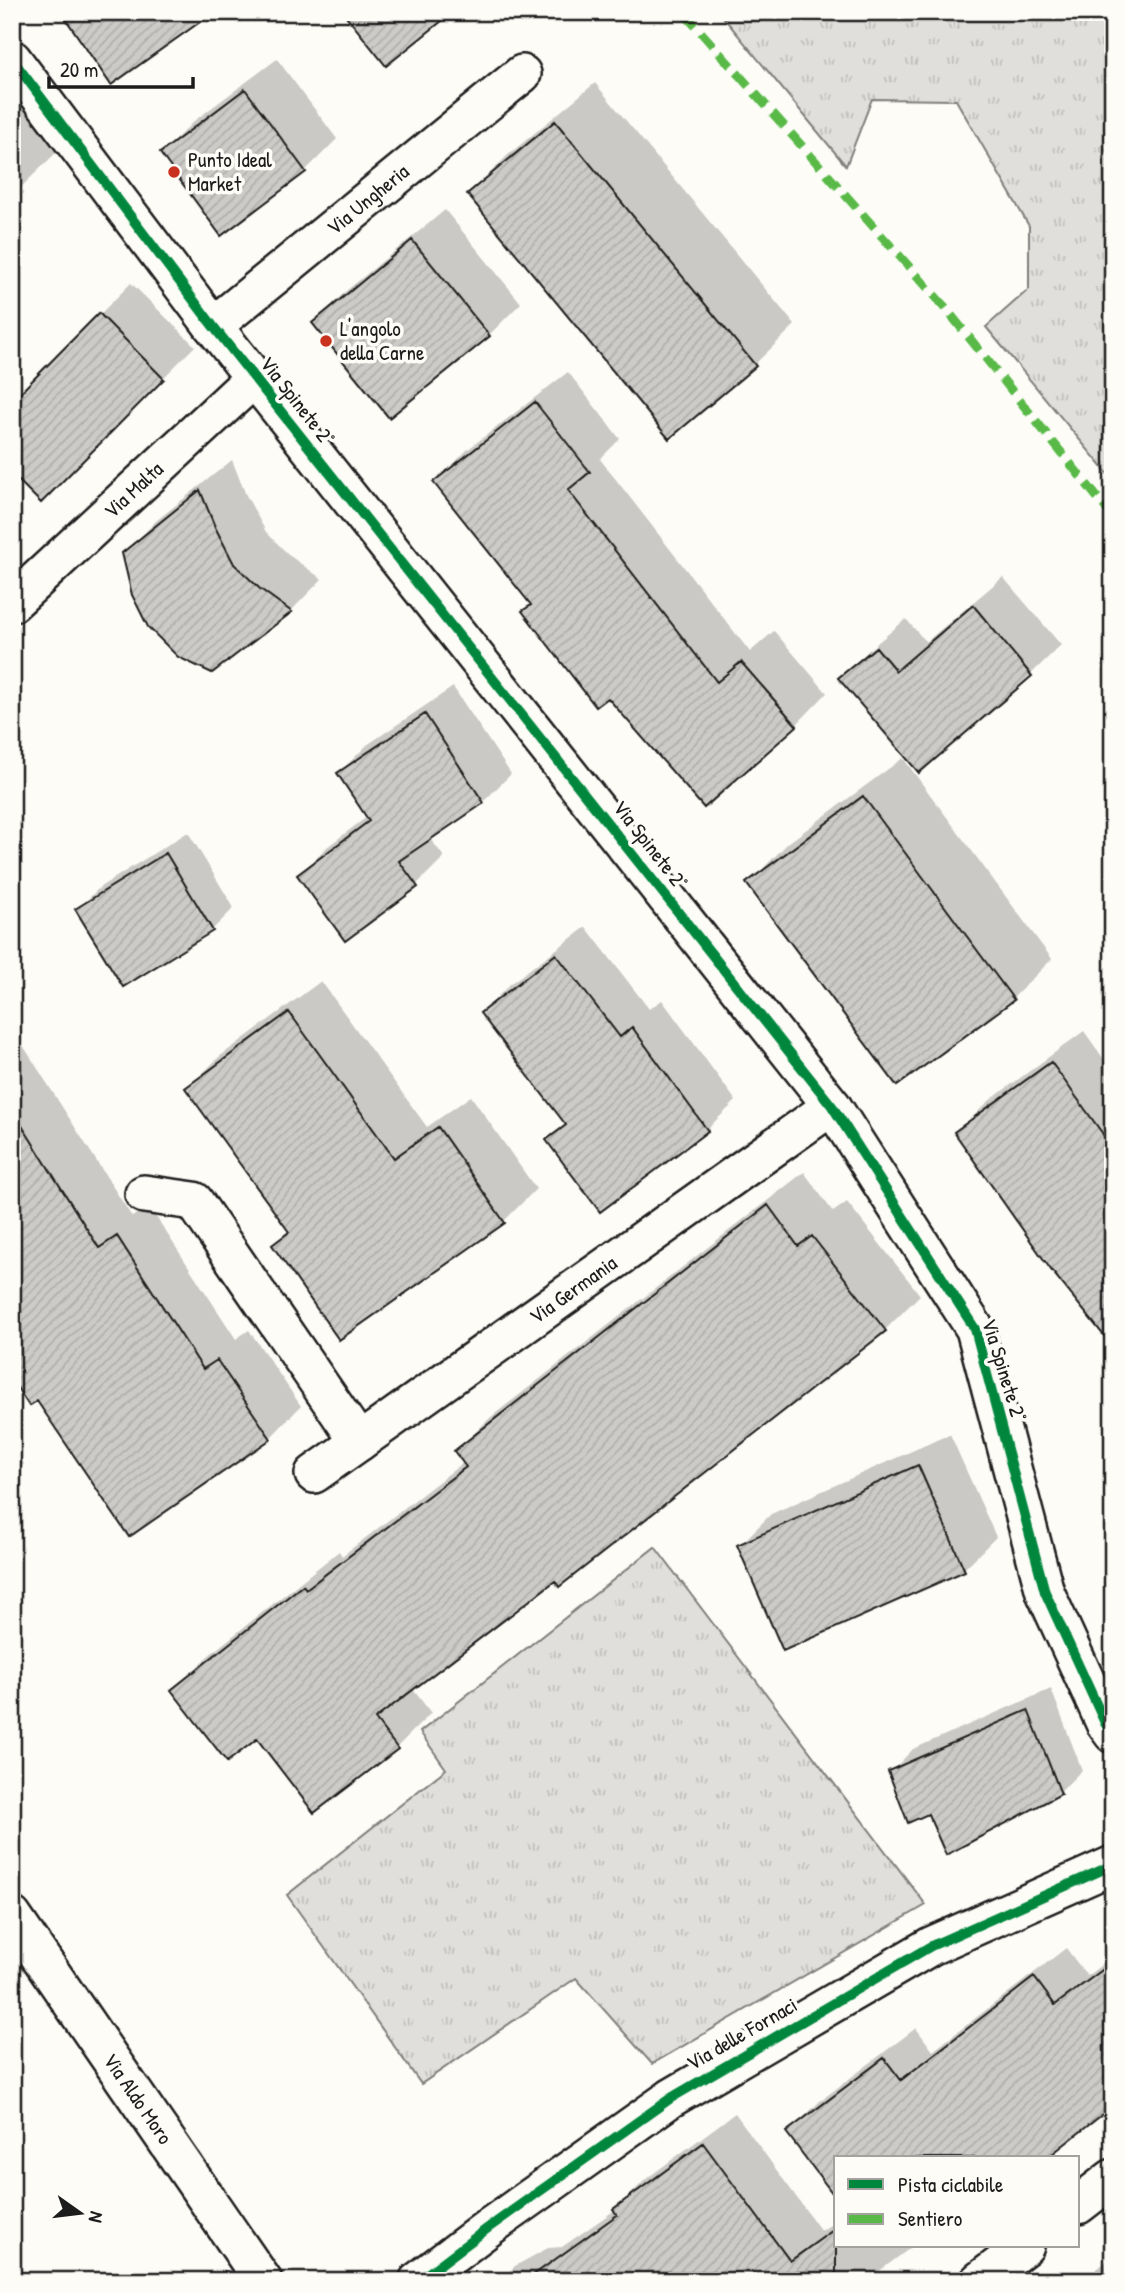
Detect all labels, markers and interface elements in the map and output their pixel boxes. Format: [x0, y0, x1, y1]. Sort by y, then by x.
scale bar [49, 46, 192, 90]
text: 20 m [60, 55, 98, 84]
place label: Punto Ideal Market [188, 145, 272, 198]
street label: Via Ungheria [320, 157, 415, 242]
marker: Punto Ideal Market [166, 164, 182, 180]
place label: L'angolo della Carne [340, 314, 424, 367]
marker: L'angolo della Carne [318, 333, 334, 349]
street label: Via Spinete 2° [253, 350, 341, 451]
street label: Via Malta [97, 455, 169, 525]
street label: Via Spinete 2° [606, 794, 694, 895]
street label: Via Germania [523, 1248, 623, 1331]
street label: Via Spinete 2° [975, 1315, 1034, 1425]
street label: Via delle Fornaci [681, 1990, 802, 2077]
street label: Via Aldo Moro [97, 2047, 180, 2150]
legend [834, 2156, 1080, 2248]
text: Pista ciclabile [898, 2170, 1003, 2199]
north arrow [46, 2178, 116, 2248]
text: Sentiero [898, 2204, 962, 2233]
text: N [83, 2209, 110, 2225]

